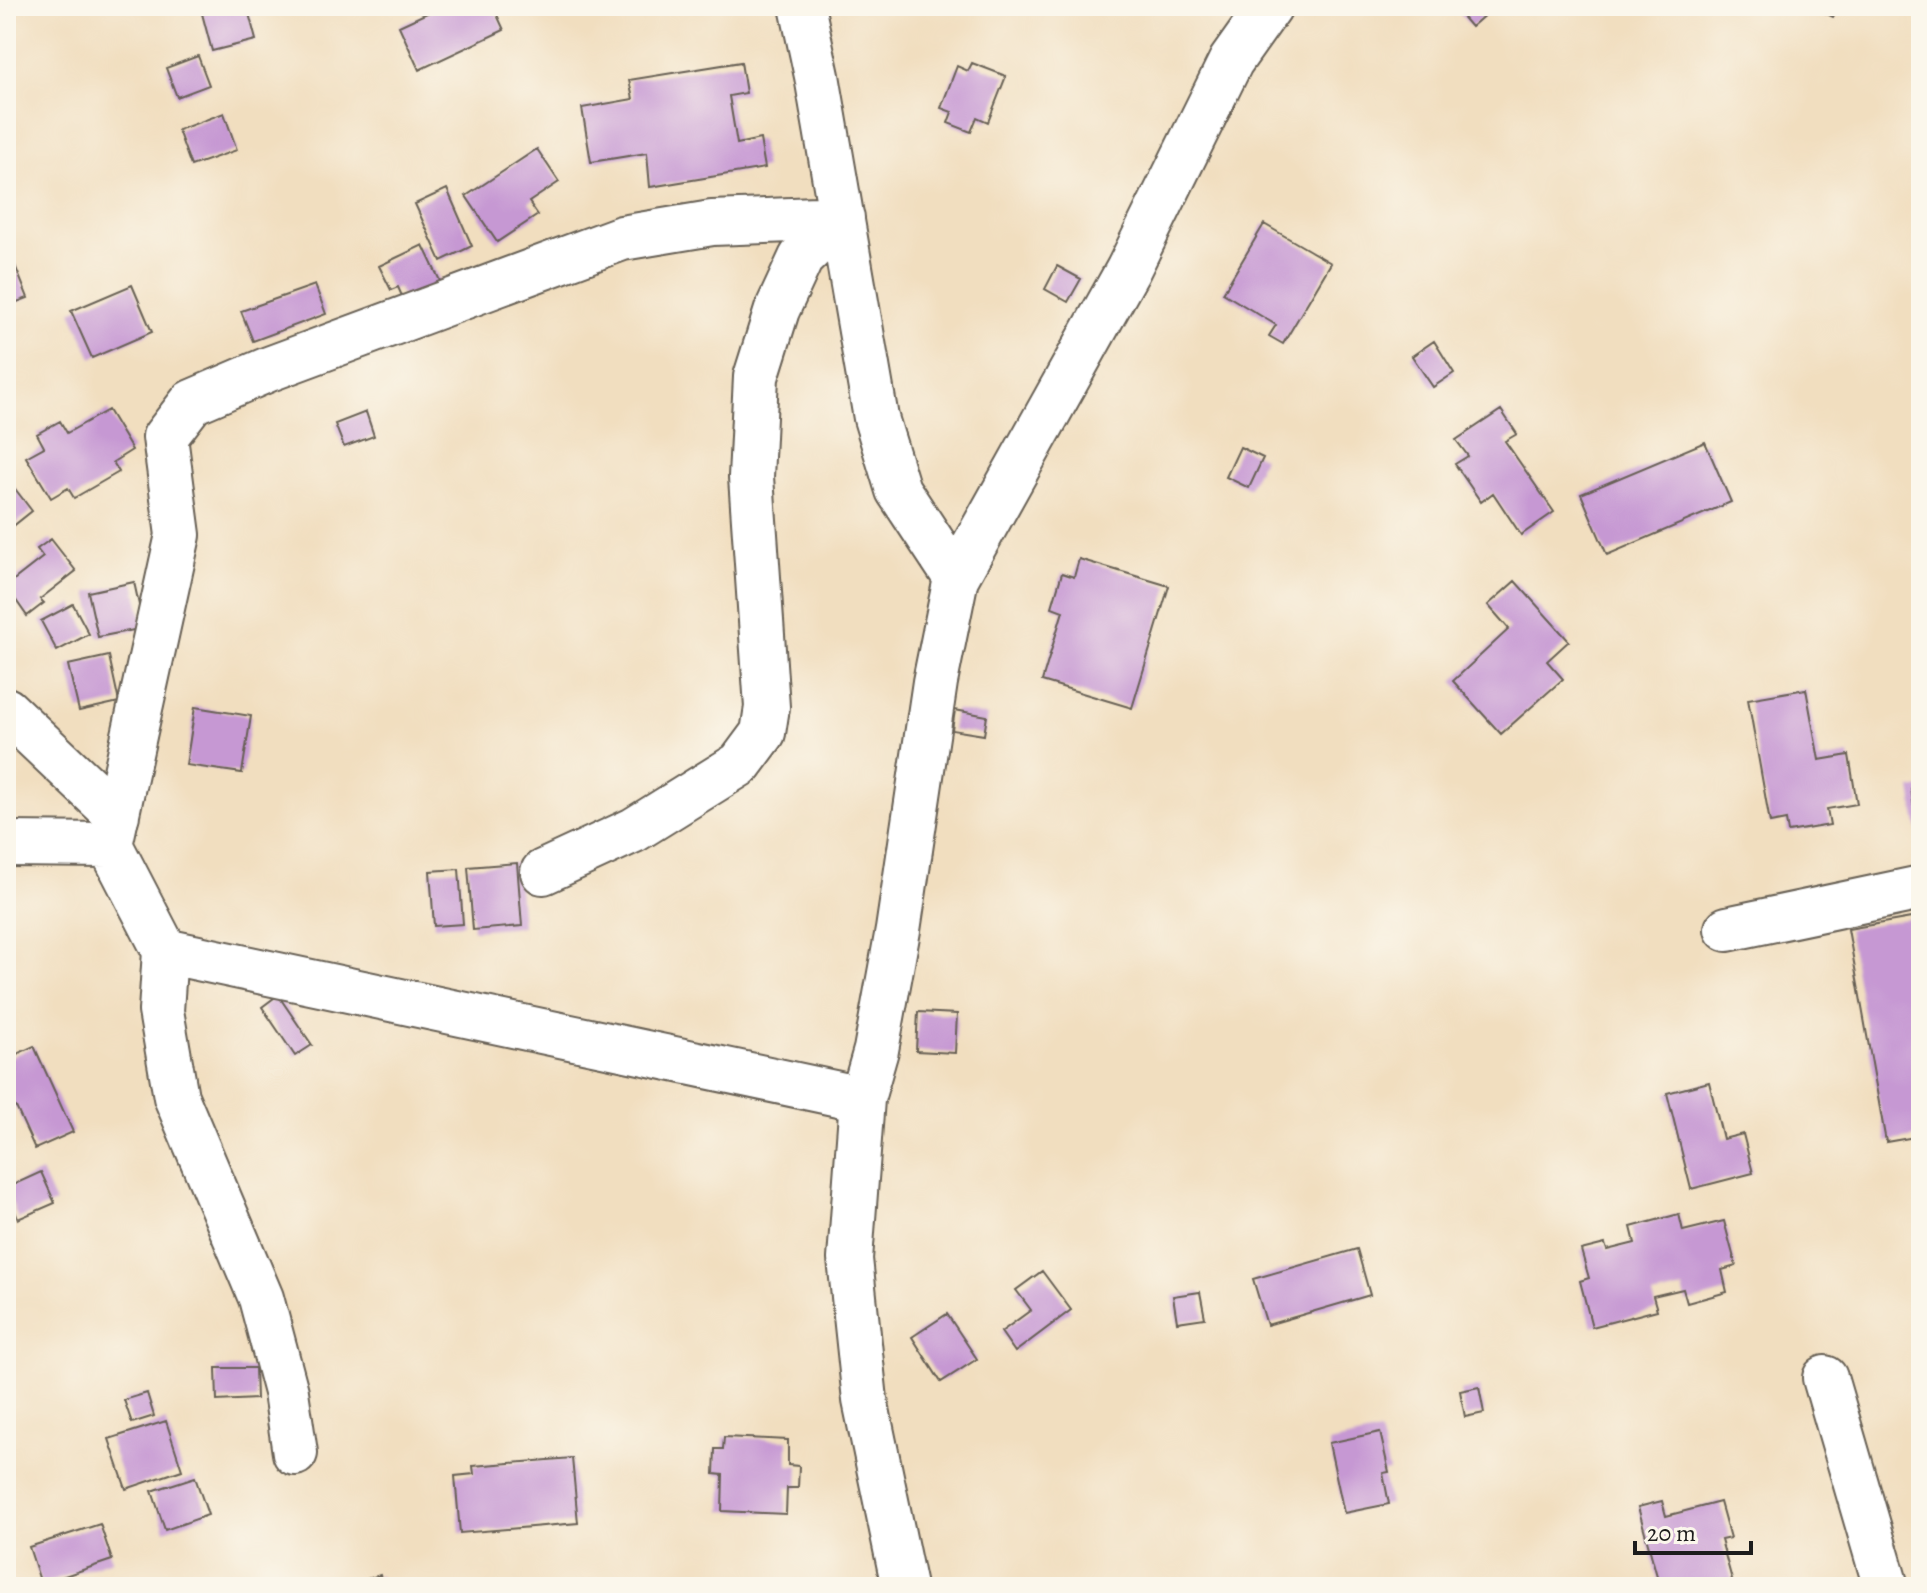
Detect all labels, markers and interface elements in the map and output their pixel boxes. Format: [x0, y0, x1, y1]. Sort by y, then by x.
scale bar [1635, 1505, 1751, 1555]
text: 20 m [1647, 1517, 1696, 1549]

